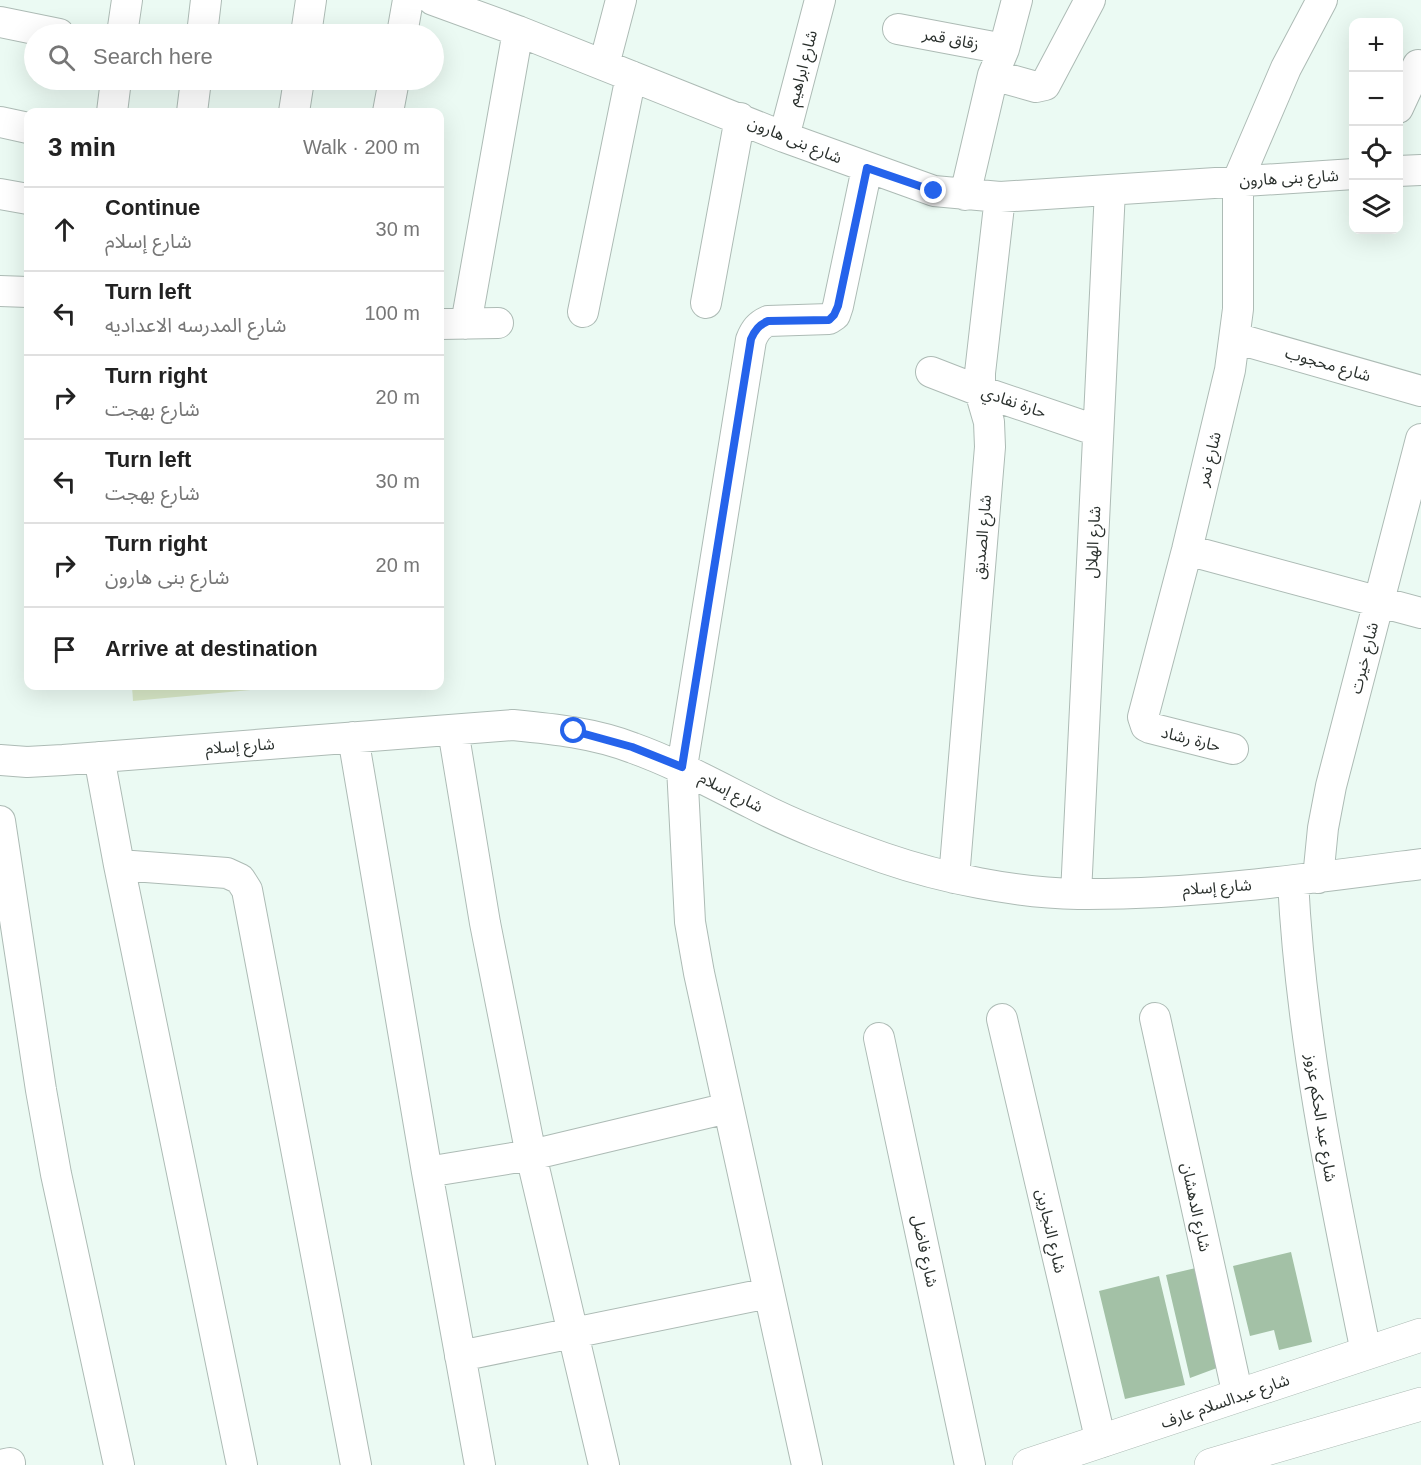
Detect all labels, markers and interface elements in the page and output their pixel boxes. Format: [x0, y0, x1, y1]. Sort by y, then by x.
map controls [1349, 18, 1403, 234]
button: + [1349, 18, 1403, 72]
search box [24, 24, 444, 90]
street label: زقاق قمر [920, 25, 980, 54]
street label: شارع ابراهيم [784, 28, 824, 109]
icon: search [45, 41, 78, 74]
text: Search here [93, 44, 213, 69]
button: − [1349, 72, 1403, 126]
street label: شارع بنى هارون [744, 113, 844, 170]
button: locate [1349, 126, 1403, 180]
text: 3 min [48, 132, 116, 162]
text: Walk · 200 m [303, 136, 420, 158]
street label: شارع بنى هارون [1239, 167, 1339, 193]
route end [920, 177, 946, 203]
button: layers [1349, 180, 1403, 234]
text: Continue [105, 195, 200, 220]
icon: ahead [48, 213, 81, 246]
text: 30 m [376, 218, 420, 240]
text: شارع إسلام [105, 230, 192, 252]
text: Turn left [105, 279, 191, 304]
icon: left [48, 297, 81, 330]
text: 100 m [364, 302, 420, 324]
text: شارع المدرسه الاعداديه [105, 314, 287, 336]
street label: شارع محجوب [1282, 344, 1373, 388]
text: Turn right [105, 363, 207, 388]
icon: right [48, 381, 81, 414]
street label: حارة نفادي [978, 383, 1048, 424]
text: 20 m [376, 386, 420, 408]
text: شارع بهجت [105, 398, 200, 420]
street label: شارع نمر [1194, 430, 1228, 490]
text: Turn left [105, 447, 191, 472]
icon: left [48, 465, 81, 498]
text: 30 m [376, 470, 420, 492]
text: شارع بهجت [105, 482, 200, 504]
street label: شارع الصديق [970, 494, 998, 580]
street label: شارع الهلال [1083, 505, 1107, 579]
text: Turn right [105, 531, 207, 556]
icon: right [48, 549, 81, 582]
text: 20 m [376, 554, 420, 576]
text: شارع بنى هارون [105, 566, 229, 588]
street label: شارع خيرت [1347, 620, 1385, 697]
icon: arrive [48, 633, 81, 666]
text: Arrive at destination [105, 636, 318, 661]
route start [560, 717, 586, 743]
street label: حارة رشاد [1159, 723, 1222, 756]
street label: شارع إسلام [205, 735, 275, 761]
street label: شارع إسلام [694, 769, 766, 819]
street label: شارع إسلام [1182, 876, 1252, 902]
street label: شارع عبد الحكم عزوز [1298, 1052, 1340, 1184]
street label: شارع الدهشان [1174, 1161, 1214, 1254]
street label: شارع النجارين [1029, 1187, 1069, 1276]
street label: شارع فاضل [905, 1213, 941, 1290]
street label: شارع عبدالسلام عارف [1158, 1371, 1293, 1435]

